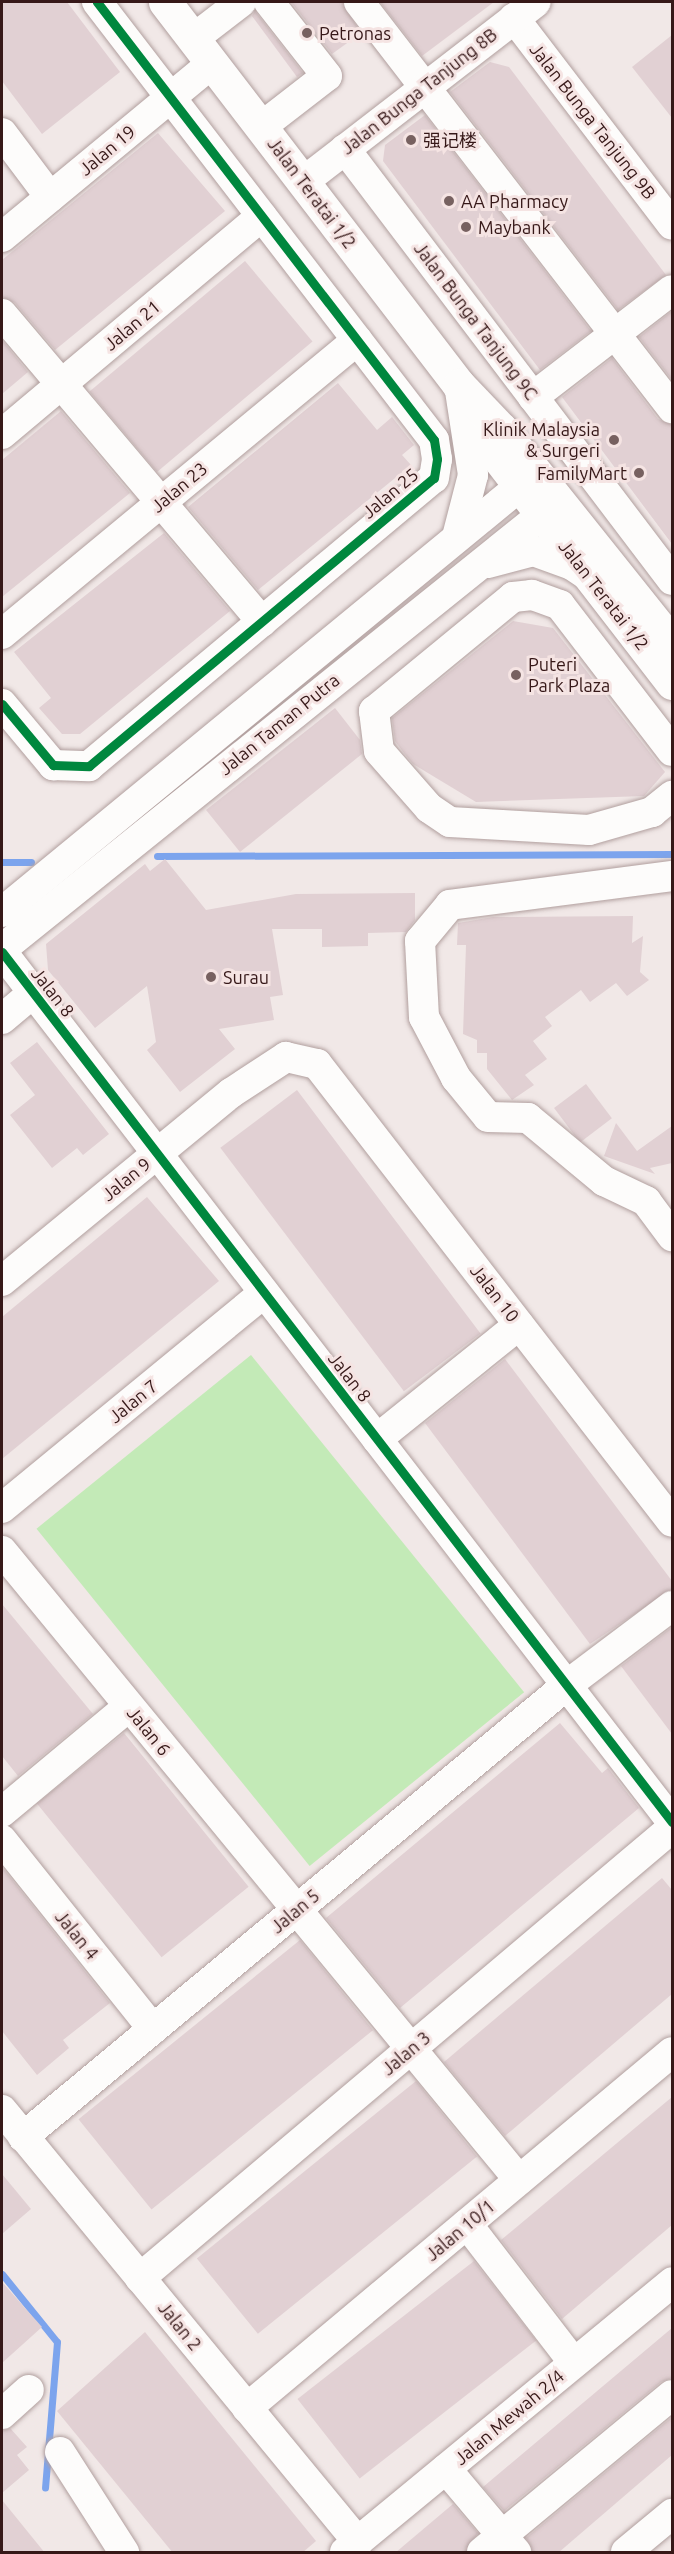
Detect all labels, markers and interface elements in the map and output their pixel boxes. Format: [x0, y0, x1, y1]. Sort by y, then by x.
place label: Petronas [319, 22, 391, 44]
street label: Jalan Bunga Tanjung 8B [337, 23, 501, 159]
marker: Petronas [300, 26, 314, 40]
street label: Jalan Bunga Tanjung 9B [525, 39, 661, 203]
street label: Jalan 19 [74, 120, 140, 180]
place label: 强记楼 [423, 129, 477, 151]
street label: Jalan Teratai 1/2 [263, 133, 361, 253]
marker: 强记楼 [404, 133, 418, 147]
place label: AA Pharmacy [461, 190, 568, 212]
marker: AA Pharmacy [442, 194, 456, 208]
place label: Maybank [478, 216, 551, 238]
marker: Maybank [459, 220, 473, 234]
street label: Jalan Bunga Tanjung 9C [410, 238, 542, 404]
street label: Jalan 21 [99, 295, 165, 355]
place label: Klinik Malaysia & Surgeri [483, 419, 600, 462]
marker: Klinik Malaysia & Surgeri [605, 431, 623, 449]
street label: Jalan 23 [146, 457, 212, 517]
place label: FamilyMart [537, 462, 627, 484]
street label: Jalan 25 [357, 463, 423, 523]
marker: FamilyMart [632, 466, 646, 480]
street label: Jalan Teratai 1/2 [554, 536, 654, 654]
place label: Puteri Park Plaza [528, 654, 610, 696]
marker: Puteri Park Plaza [509, 668, 523, 682]
street label: Jalan Taman Putra [215, 669, 343, 779]
street label: Jalan 8 [27, 963, 79, 1021]
place label: Surau [223, 966, 269, 988]
marker: Surau [204, 970, 218, 984]
street label: Jalan 9 [97, 1153, 155, 1205]
street label: Jalan 10 [466, 1260, 524, 1326]
street label: Jalan 8 [324, 1348, 376, 1406]
street label: Jalan 7 [104, 1375, 162, 1427]
street label: Jalan 6 [123, 1702, 175, 1760]
street label: Jalan 5 [266, 1885, 324, 1937]
street label: Jalan 4 [51, 1906, 103, 1964]
street label: Jalan 3 [377, 2027, 435, 2079]
street label: Jalan 10/1 [421, 2195, 499, 2265]
street label: Jalan 2 [154, 2297, 206, 2355]
street label: Jalan Mewah 2/4 [450, 2365, 568, 2469]

